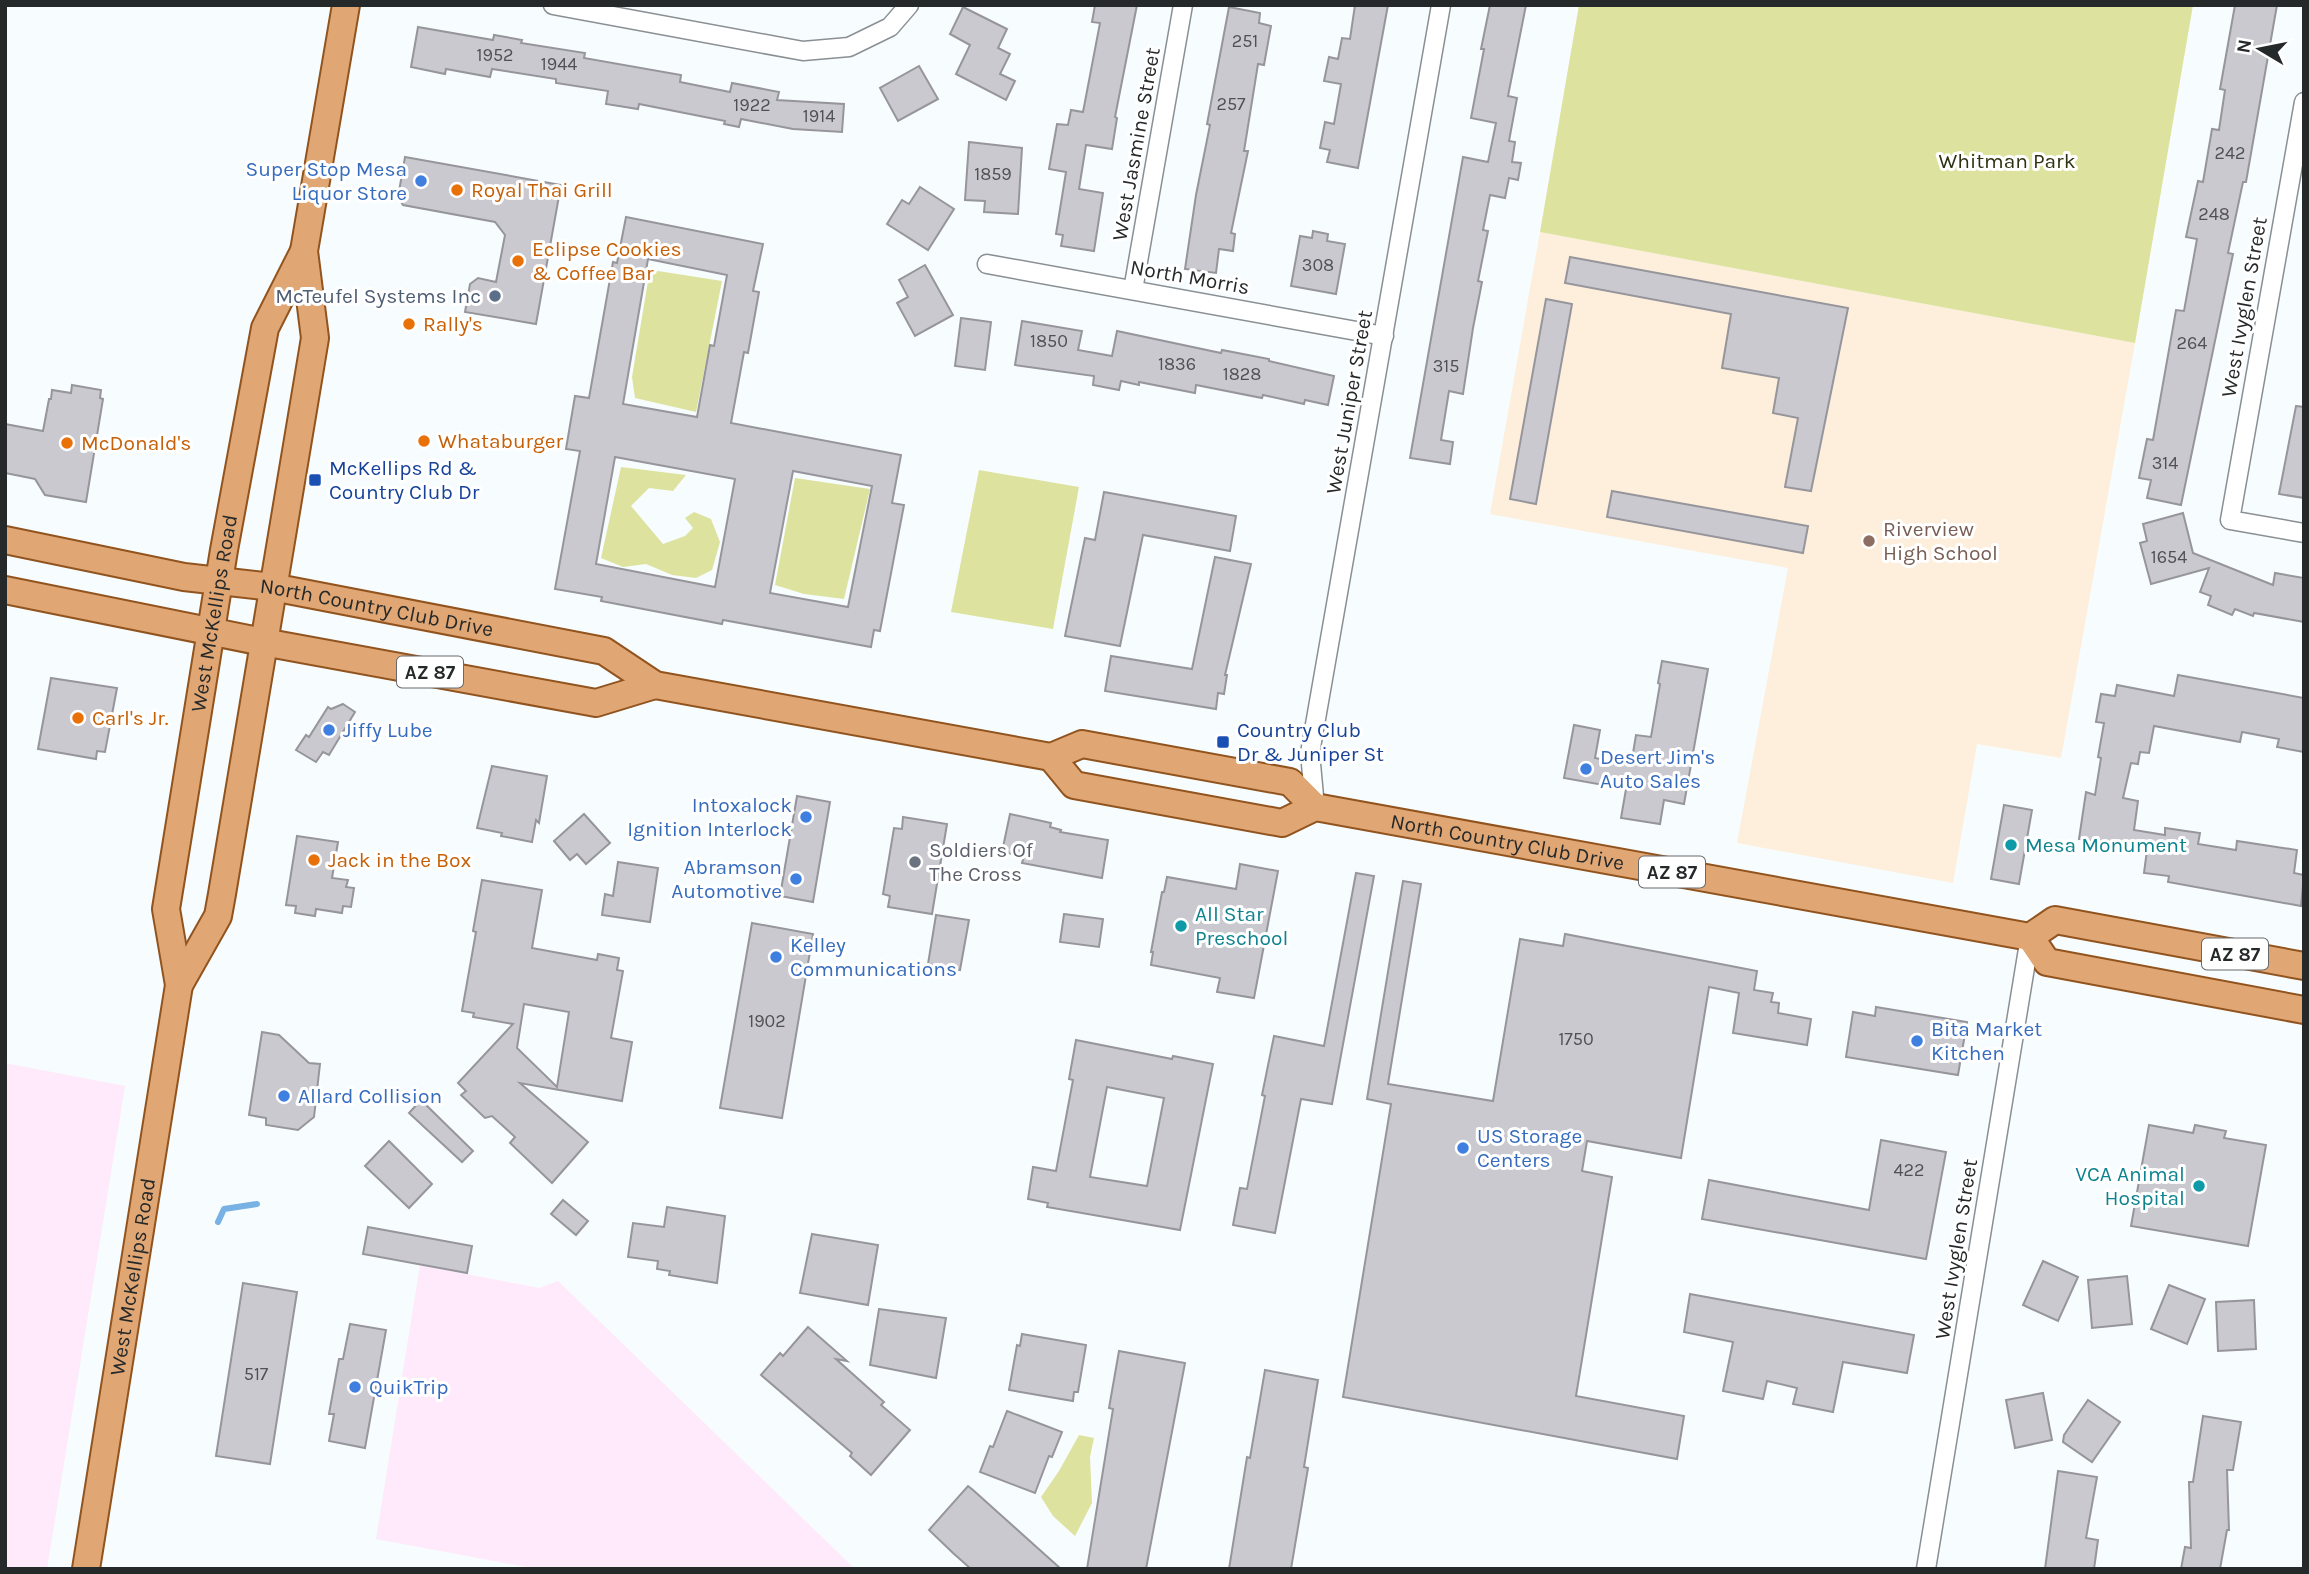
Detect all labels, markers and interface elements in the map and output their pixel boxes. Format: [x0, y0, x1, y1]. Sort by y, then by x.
north arrow [2225, 14, 2295, 84]
house number: 251 [1232, 30, 1258, 52]
text: N [2232, 38, 2256, 55]
house number: 1952 [477, 44, 513, 66]
street label: West Jasmine Street [1107, 45, 1165, 243]
house number: 1944 [541, 53, 577, 75]
house number: 257 [1216, 93, 1246, 115]
house number: 1922 [733, 94, 771, 116]
house number: 1914 [803, 105, 835, 127]
house number: 242 [2215, 142, 2245, 164]
park label: Whitman Park [1938, 149, 2076, 173]
place label: Super Stop Mesa Liquor Store [245, 157, 407, 205]
house number: 1859 [974, 163, 1012, 185]
marker: Super Stop Mesa Liquor Store [413, 173, 429, 189]
place label: Royal Thai Grill [471, 178, 613, 202]
marker: Royal Thai Grill [449, 182, 465, 198]
house number: 248 [2198, 203, 2230, 225]
street label: West Ivyglen Street [2216, 215, 2272, 399]
place label: Eclipse Cookies & Coffee Bar [532, 237, 682, 285]
marker: Eclipse Cookies & Coffee Bar [510, 253, 526, 269]
house number: 308 [1302, 254, 1334, 276]
street label: North Morris [1128, 255, 1252, 299]
place label: McTeufel Systems Inc [275, 284, 481, 308]
marker: McTeufel Systems Inc [487, 288, 503, 304]
street label: West Juniper Street [1321, 308, 1377, 496]
place label: Rally's [423, 312, 483, 336]
marker: Rally's [401, 316, 417, 332]
house number: 1850 [1030, 330, 1068, 352]
house number: 264 [2177, 332, 2207, 354]
house number: 1836 [1158, 353, 1196, 375]
house number: 315 [1433, 355, 1459, 377]
house number: 1828 [1223, 363, 1261, 385]
place label: Whataburger [438, 429, 564, 453]
place label: McDonald's [81, 431, 191, 455]
marker: Whataburger [416, 433, 432, 449]
marker: McDonald's [59, 435, 75, 451]
house number: 314 [2152, 452, 2178, 474]
place label: McKellips Rd & Country Club Dr [329, 456, 480, 504]
marker: McKellips Rd & Country Club Dr [307, 472, 323, 488]
street label: West McKellips Road [186, 513, 242, 714]
place label: Riverview High School [1883, 517, 1998, 565]
marker: Riverview High School [1861, 533, 1877, 549]
house number: 1654 [2151, 546, 2187, 568]
street label: North Country Club Drive [259, 574, 495, 641]
road number: AZ 87 [397, 656, 463, 688]
place label: Carl's Jr. [92, 706, 169, 730]
marker: Carl's Jr. [70, 710, 86, 726]
place label: Jiffy Lube [343, 718, 433, 742]
place label: Country Club Dr & Juniper St [1237, 718, 1384, 766]
marker: Jiffy Lube [321, 722, 337, 738]
marker: Country Club Dr & Juniper St [1215, 734, 1231, 750]
place label: Desert Jim's Auto Sales [1600, 745, 1715, 793]
marker: Desert Jim's Auto Sales [1578, 761, 1594, 777]
place label: Intoxalock Ignition Interlock [627, 793, 792, 841]
marker: Intoxalock Ignition Interlock [798, 809, 814, 825]
street label: North Country Club Drive [1389, 809, 1626, 875]
place label: Mesa Monument [2025, 833, 2187, 857]
marker: Mesa Monument [2003, 837, 2019, 853]
place label: Soldiers Of The Cross [929, 838, 1034, 886]
place label: Jack in the Box [328, 848, 471, 872]
marker: Jack in the Box [306, 852, 322, 868]
marker: Soldiers Of The Cross [907, 854, 923, 870]
place label: Abramson Automotive [671, 855, 782, 903]
road number: AZ 87 [1639, 856, 1705, 888]
marker: Abramson Automotive [788, 871, 804, 887]
place label: All Star Preschool [1195, 902, 1288, 950]
marker: All Star Preschool [1173, 918, 1189, 934]
place label: Kelley Communications [790, 933, 957, 981]
road number: AZ 87 [2202, 938, 2268, 970]
marker: Kelley Communications [768, 949, 784, 965]
house number: 1902 [748, 1010, 786, 1032]
place label: Bita Market Kitchen [1931, 1017, 2042, 1065]
house number: 1750 [1558, 1028, 1594, 1050]
marker: Bita Market Kitchen [1909, 1033, 1925, 1049]
place label: Allard Collision [298, 1084, 442, 1108]
marker: Allard Collision [276, 1088, 292, 1104]
place label: US Storage Centers [1477, 1124, 1582, 1172]
marker: US Storage Centers [1455, 1140, 1471, 1156]
street label: West Ivyglen Street [1930, 1157, 1982, 1341]
house number: 422 [1894, 1159, 1924, 1181]
place label: VCA Animal Hospital [2075, 1162, 2185, 1210]
street label: West McKellips Road [105, 1176, 160, 1377]
marker: VCA Animal Hospital [2191, 1178, 2207, 1194]
house number: 517 [244, 1363, 269, 1385]
place label: QuikTrip [369, 1375, 449, 1399]
marker: QuikTrip [347, 1379, 363, 1395]

